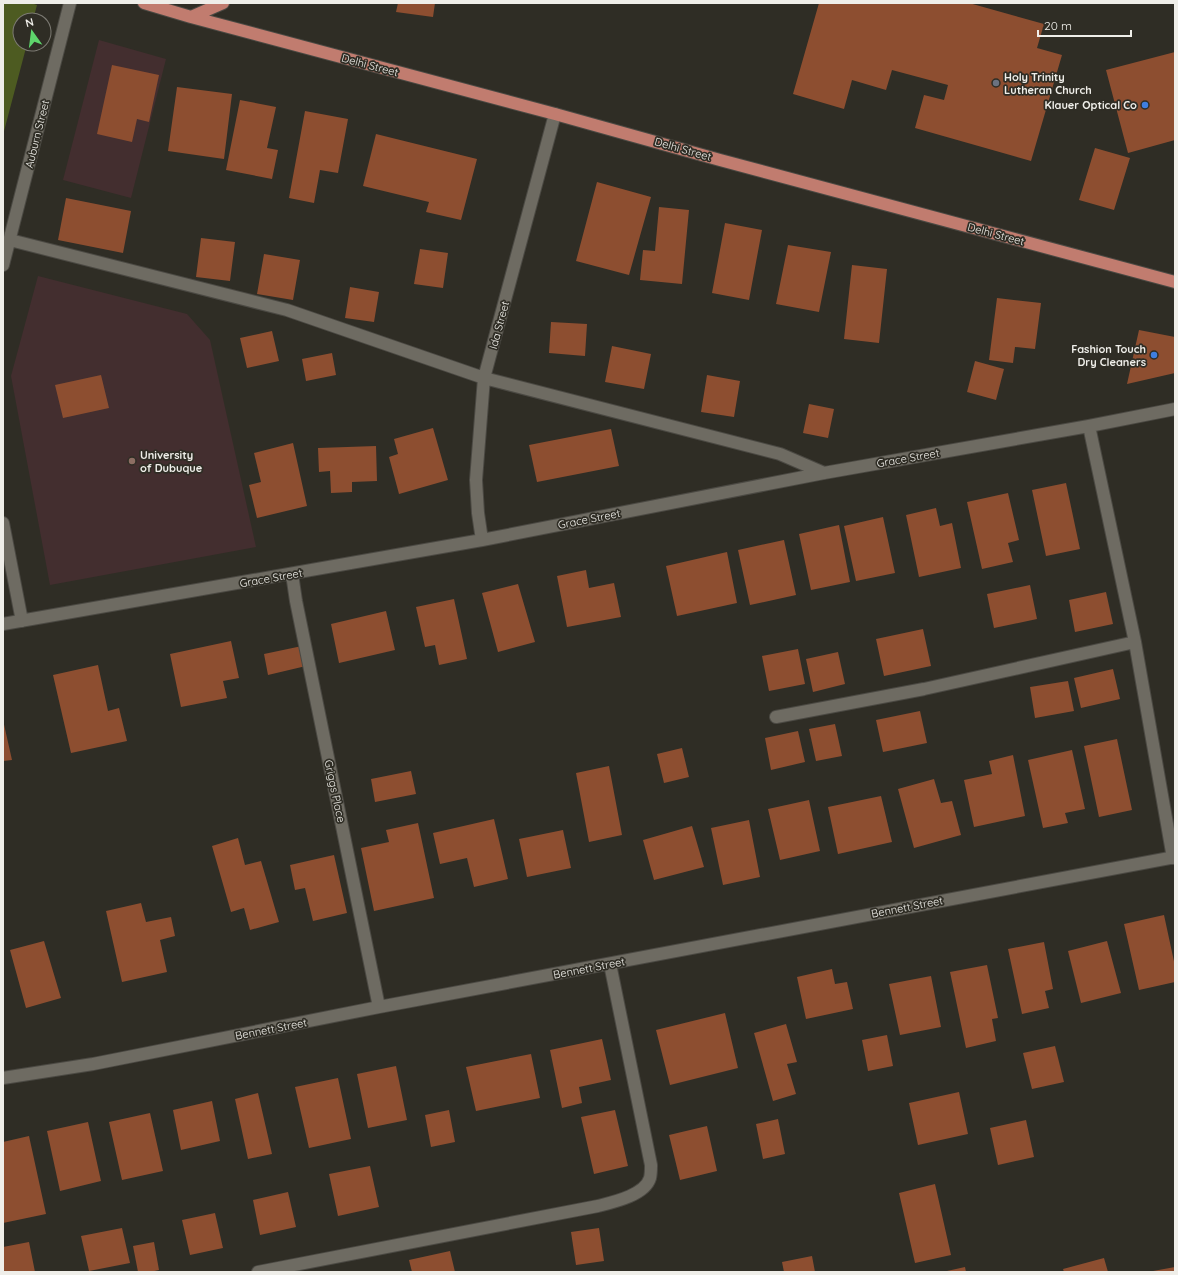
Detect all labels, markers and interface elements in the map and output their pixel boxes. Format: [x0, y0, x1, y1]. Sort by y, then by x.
north arrow [12, 12, 52, 52]
scale bar [1038, 12, 1131, 38]
text: N [24, 15, 35, 30]
text: 20 m [1044, 18, 1072, 33]
street label: Delhi Street [340, 51, 400, 79]
place label: Holy Trinity Lutheran Church [1004, 70, 1092, 97]
marker: Holy Trinity Lutheran Church [991, 78, 1001, 88]
street label: Auburn Street [22, 98, 52, 170]
place label: Klauer Optical Co [1044, 98, 1137, 112]
marker: Klauer Optical Co [1140, 100, 1150, 110]
street label: Delhi Street [653, 134, 713, 164]
street label: Delhi Street [966, 220, 1026, 248]
street label: Ida Street [486, 299, 512, 351]
place label: Fashion Touch Dry Cleaners [1071, 342, 1146, 369]
marker: Fashion Touch Dry Cleaners [1149, 350, 1159, 360]
street label: Grace Street [876, 446, 941, 470]
place label: University of Dubuque [140, 448, 203, 475]
marker: University of Dubuque [127, 456, 137, 466]
street label: Grace Street [557, 506, 622, 532]
street label: Grace Street [239, 566, 304, 590]
street label: Griggs Place [322, 758, 348, 824]
street label: Bennett Street [870, 893, 944, 921]
street label: Bennett Street [552, 954, 626, 982]
street label: Bennett Street [234, 1015, 308, 1043]

